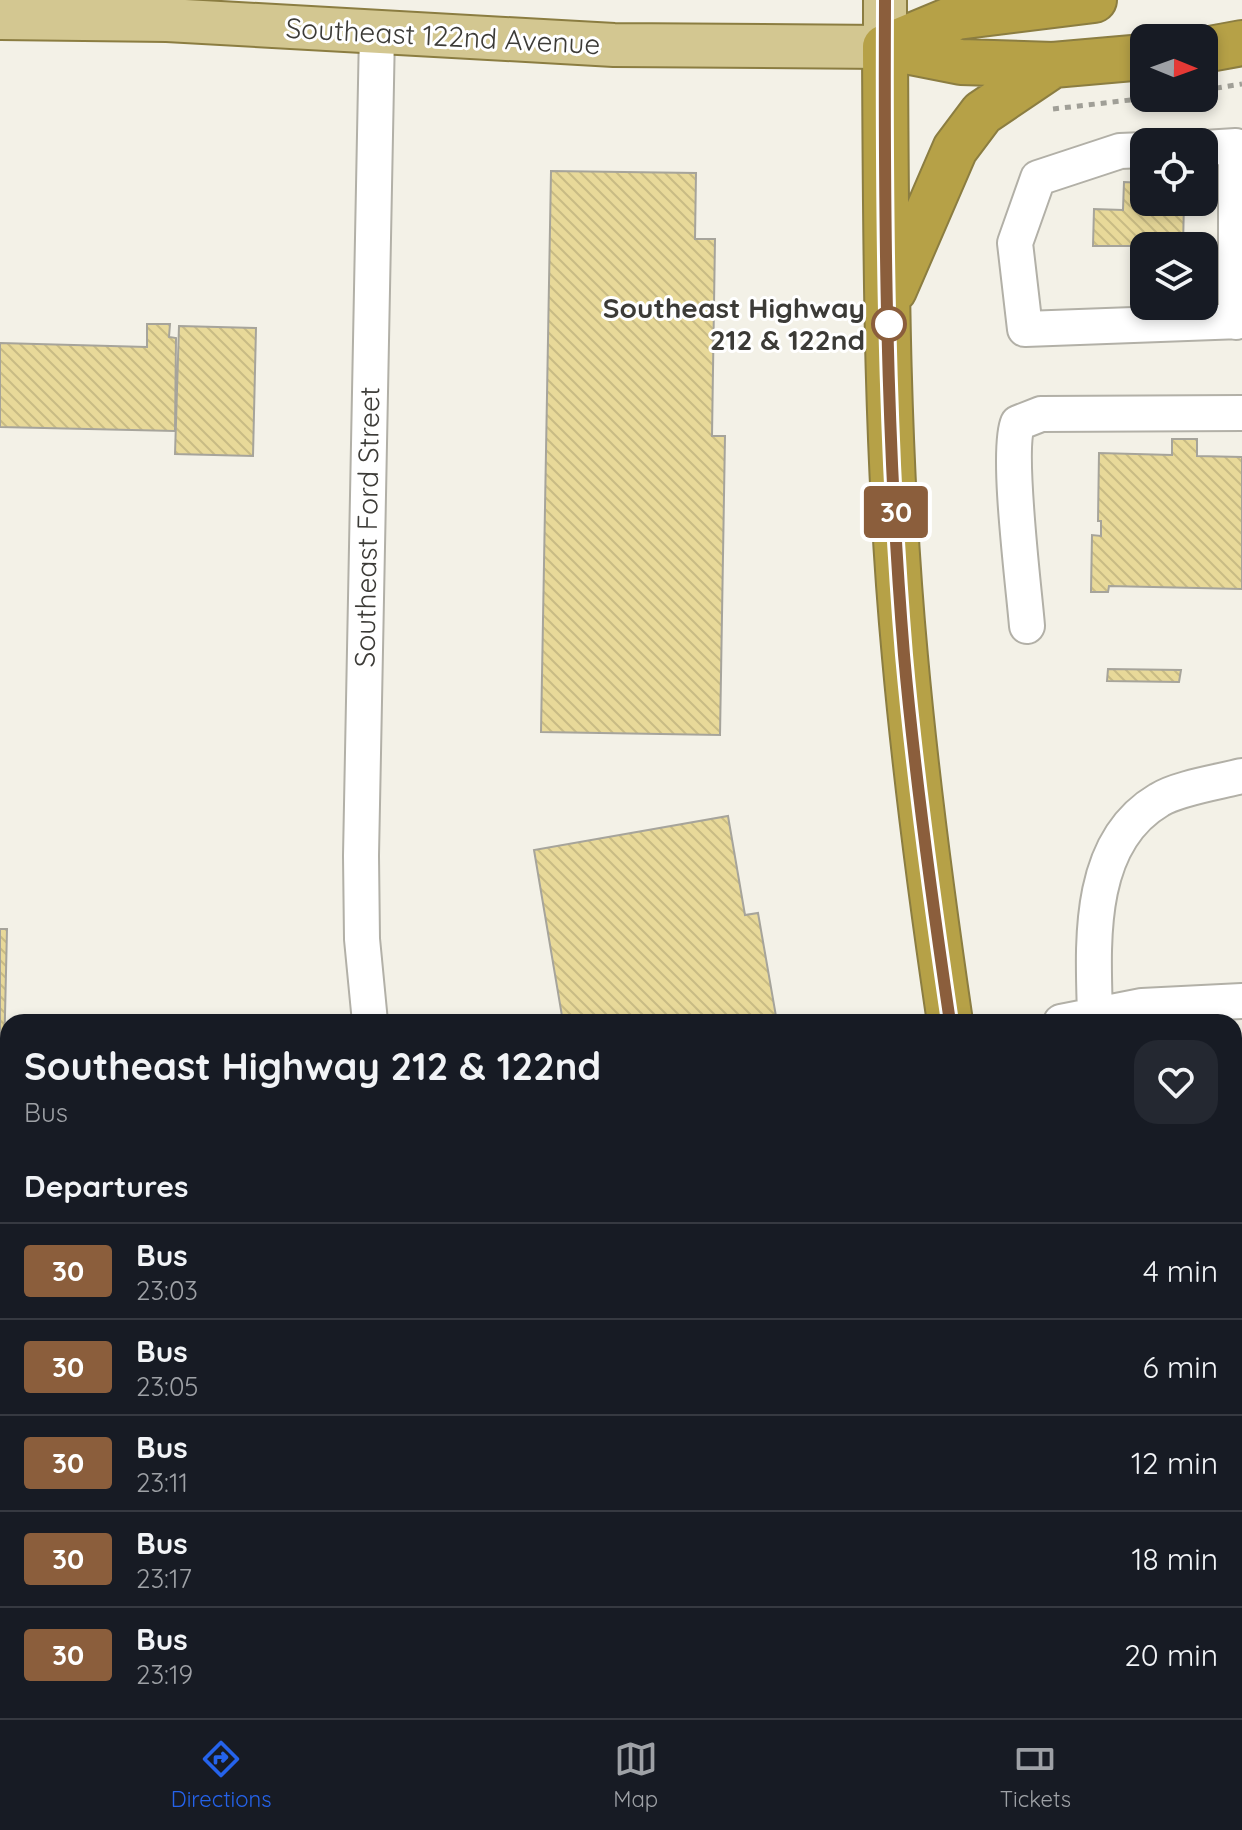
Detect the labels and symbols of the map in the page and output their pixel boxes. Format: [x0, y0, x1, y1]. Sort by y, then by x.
street label: Southeast 122nd Avenue [285, 10, 601, 61]
north arrow [1130, 24, 1218, 112]
place label: Southeast Highway 212 & 122nd [603, 290, 865, 357]
marker: Southeast Highway 212 & 122nd [872, 307, 906, 341]
street label: Southeast Ford Street [347, 386, 386, 668]
line badge: 30 [860, 486, 932, 538]

